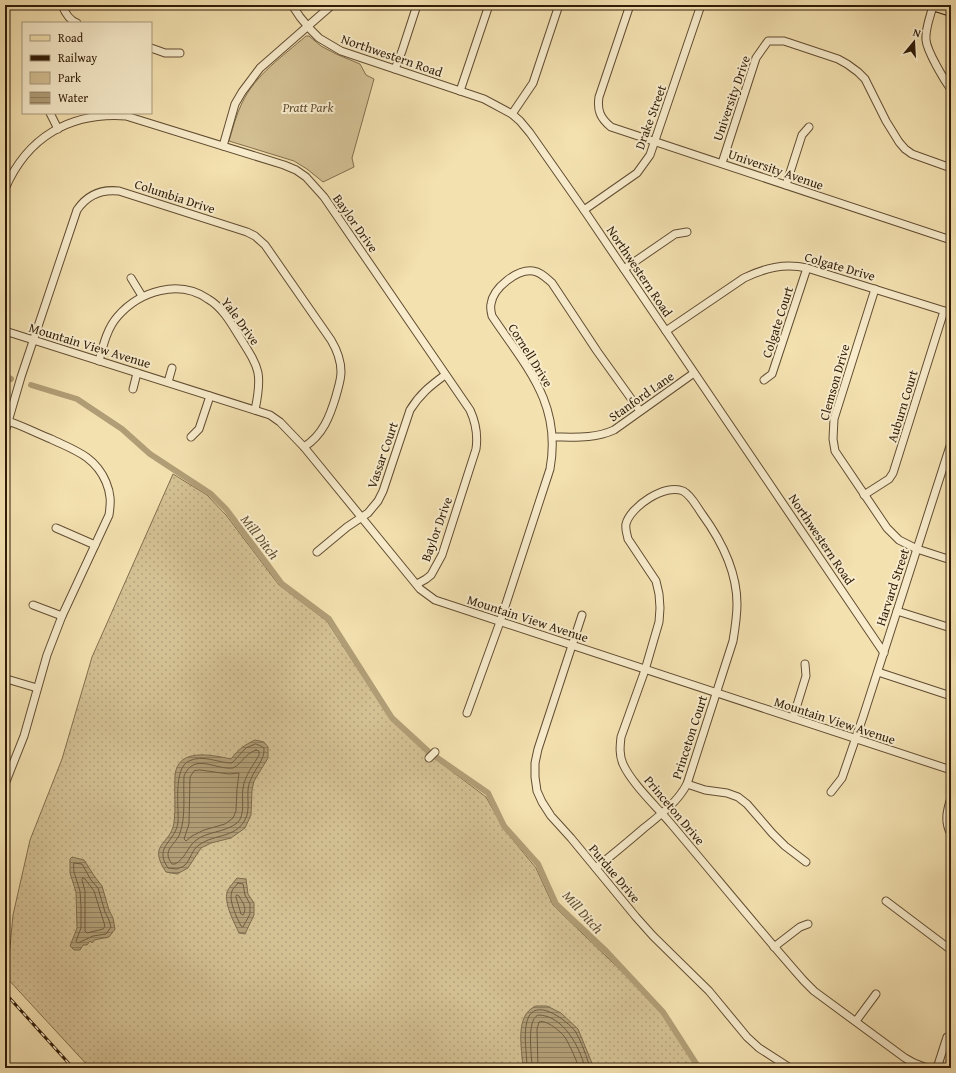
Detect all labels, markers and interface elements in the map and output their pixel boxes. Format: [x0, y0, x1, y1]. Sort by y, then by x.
legend [22, 22, 152, 114]
north arrow [894, 22, 934, 62]
text: N [911, 24, 924, 41]
text: Road [58, 29, 84, 46]
street label: Northwestern Road [339, 29, 445, 82]
text: Railway [58, 49, 97, 66]
street label: University Drive [708, 53, 755, 143]
text: Park [58, 69, 82, 86]
street label: Drake Street [630, 82, 671, 152]
text: Water [58, 89, 88, 106]
park label: Pratt Park [282, 98, 333, 117]
street label: University Avenue [726, 144, 826, 195]
street label: Columbia Drive [132, 175, 218, 218]
street label: Baylor Drive [328, 190, 383, 256]
street label: Northwestern Road [602, 222, 677, 321]
street label: Colgate Drive [802, 247, 877, 286]
street label: Colgate Court [757, 284, 798, 360]
street label: Yale Drive [217, 293, 264, 349]
street label: Mountain View Avenue [27, 318, 153, 373]
street label: Cornell Drive [503, 320, 558, 391]
street label: Clemson Drive [815, 342, 854, 423]
street label: Stanford Lane [605, 367, 678, 426]
street label: Auburn Court [882, 367, 923, 445]
street label: Vassar Court [362, 419, 403, 491]
street label: Northwestern Road [784, 490, 859, 589]
street label: Baylor Drive [416, 494, 457, 564]
water label: Mill Ditch [236, 510, 284, 564]
street label: Harvard Street [871, 546, 914, 628]
street label: Mountain View Avenue [465, 590, 591, 647]
street label: Princeton Court [667, 692, 712, 782]
street label: Mountain View Avenue [772, 692, 898, 749]
street label: Princeton Drive [640, 771, 709, 849]
street label: Purdue Drive [584, 840, 645, 907]
water label: Mill Ditch [558, 886, 608, 938]

